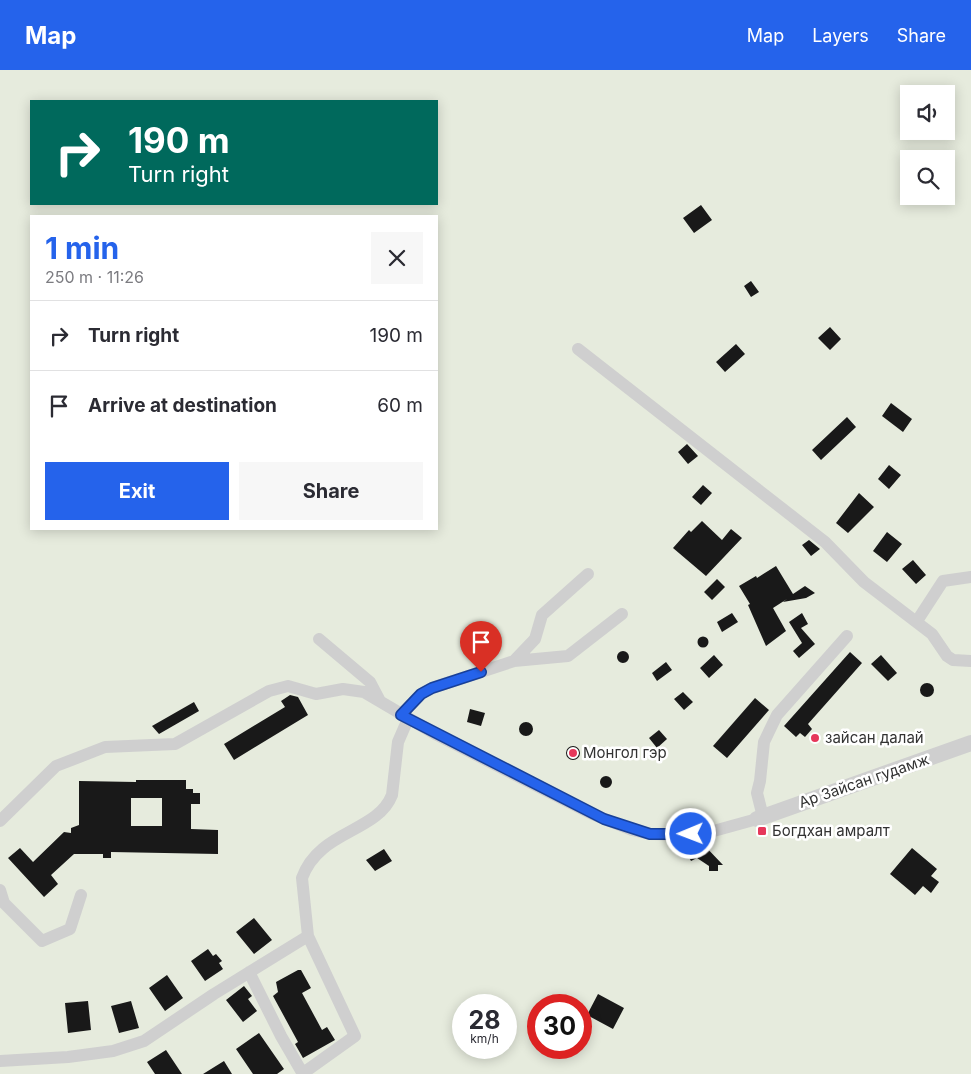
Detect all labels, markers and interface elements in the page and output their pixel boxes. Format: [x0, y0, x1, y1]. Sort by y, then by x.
text: Map [25, 21, 76, 50]
text: Map [747, 25, 784, 46]
text: Layers [812, 25, 869, 46]
text: Share [897, 25, 946, 46]
map controls [900, 85, 955, 205]
button: sound [900, 85, 955, 140]
text: 190 m [128, 119, 230, 161]
icon: right [45, 120, 110, 185]
button: search [900, 150, 955, 205]
text: Turn right [128, 161, 229, 187]
text: 1 min [45, 230, 119, 266]
button: close [371, 232, 423, 284]
text: 250 m · 11:26 [45, 267, 144, 287]
icon: right [45, 322, 73, 350]
text: Turn right [88, 324, 179, 347]
text: 190 m [370, 324, 423, 347]
icon: arrive [45, 392, 73, 420]
text: Arrive at destination [88, 394, 277, 417]
text: 60 m [377, 394, 423, 417]
button: Exit [45, 462, 229, 520]
button: Share [239, 462, 423, 520]
pin [460, 621, 502, 672]
icon: arrive [467, 628, 495, 656]
place label: зайсан далай [825, 728, 924, 747]
marker: зайсан далай [809, 732, 821, 744]
place label: Монгол гэр [583, 743, 667, 762]
marker: Монгол гэр [567, 747, 579, 759]
street label: Ар Зайсан гудамж [796, 749, 932, 812]
position arrow [664, 807, 716, 859]
place label: Богдхан амралт [772, 821, 890, 840]
marker: Богдхан амралт [756, 825, 768, 837]
speed limit sign: 30 [527, 994, 592, 1059]
text: 28 [468, 1005, 501, 1035]
text: km/h [470, 1031, 499, 1046]

